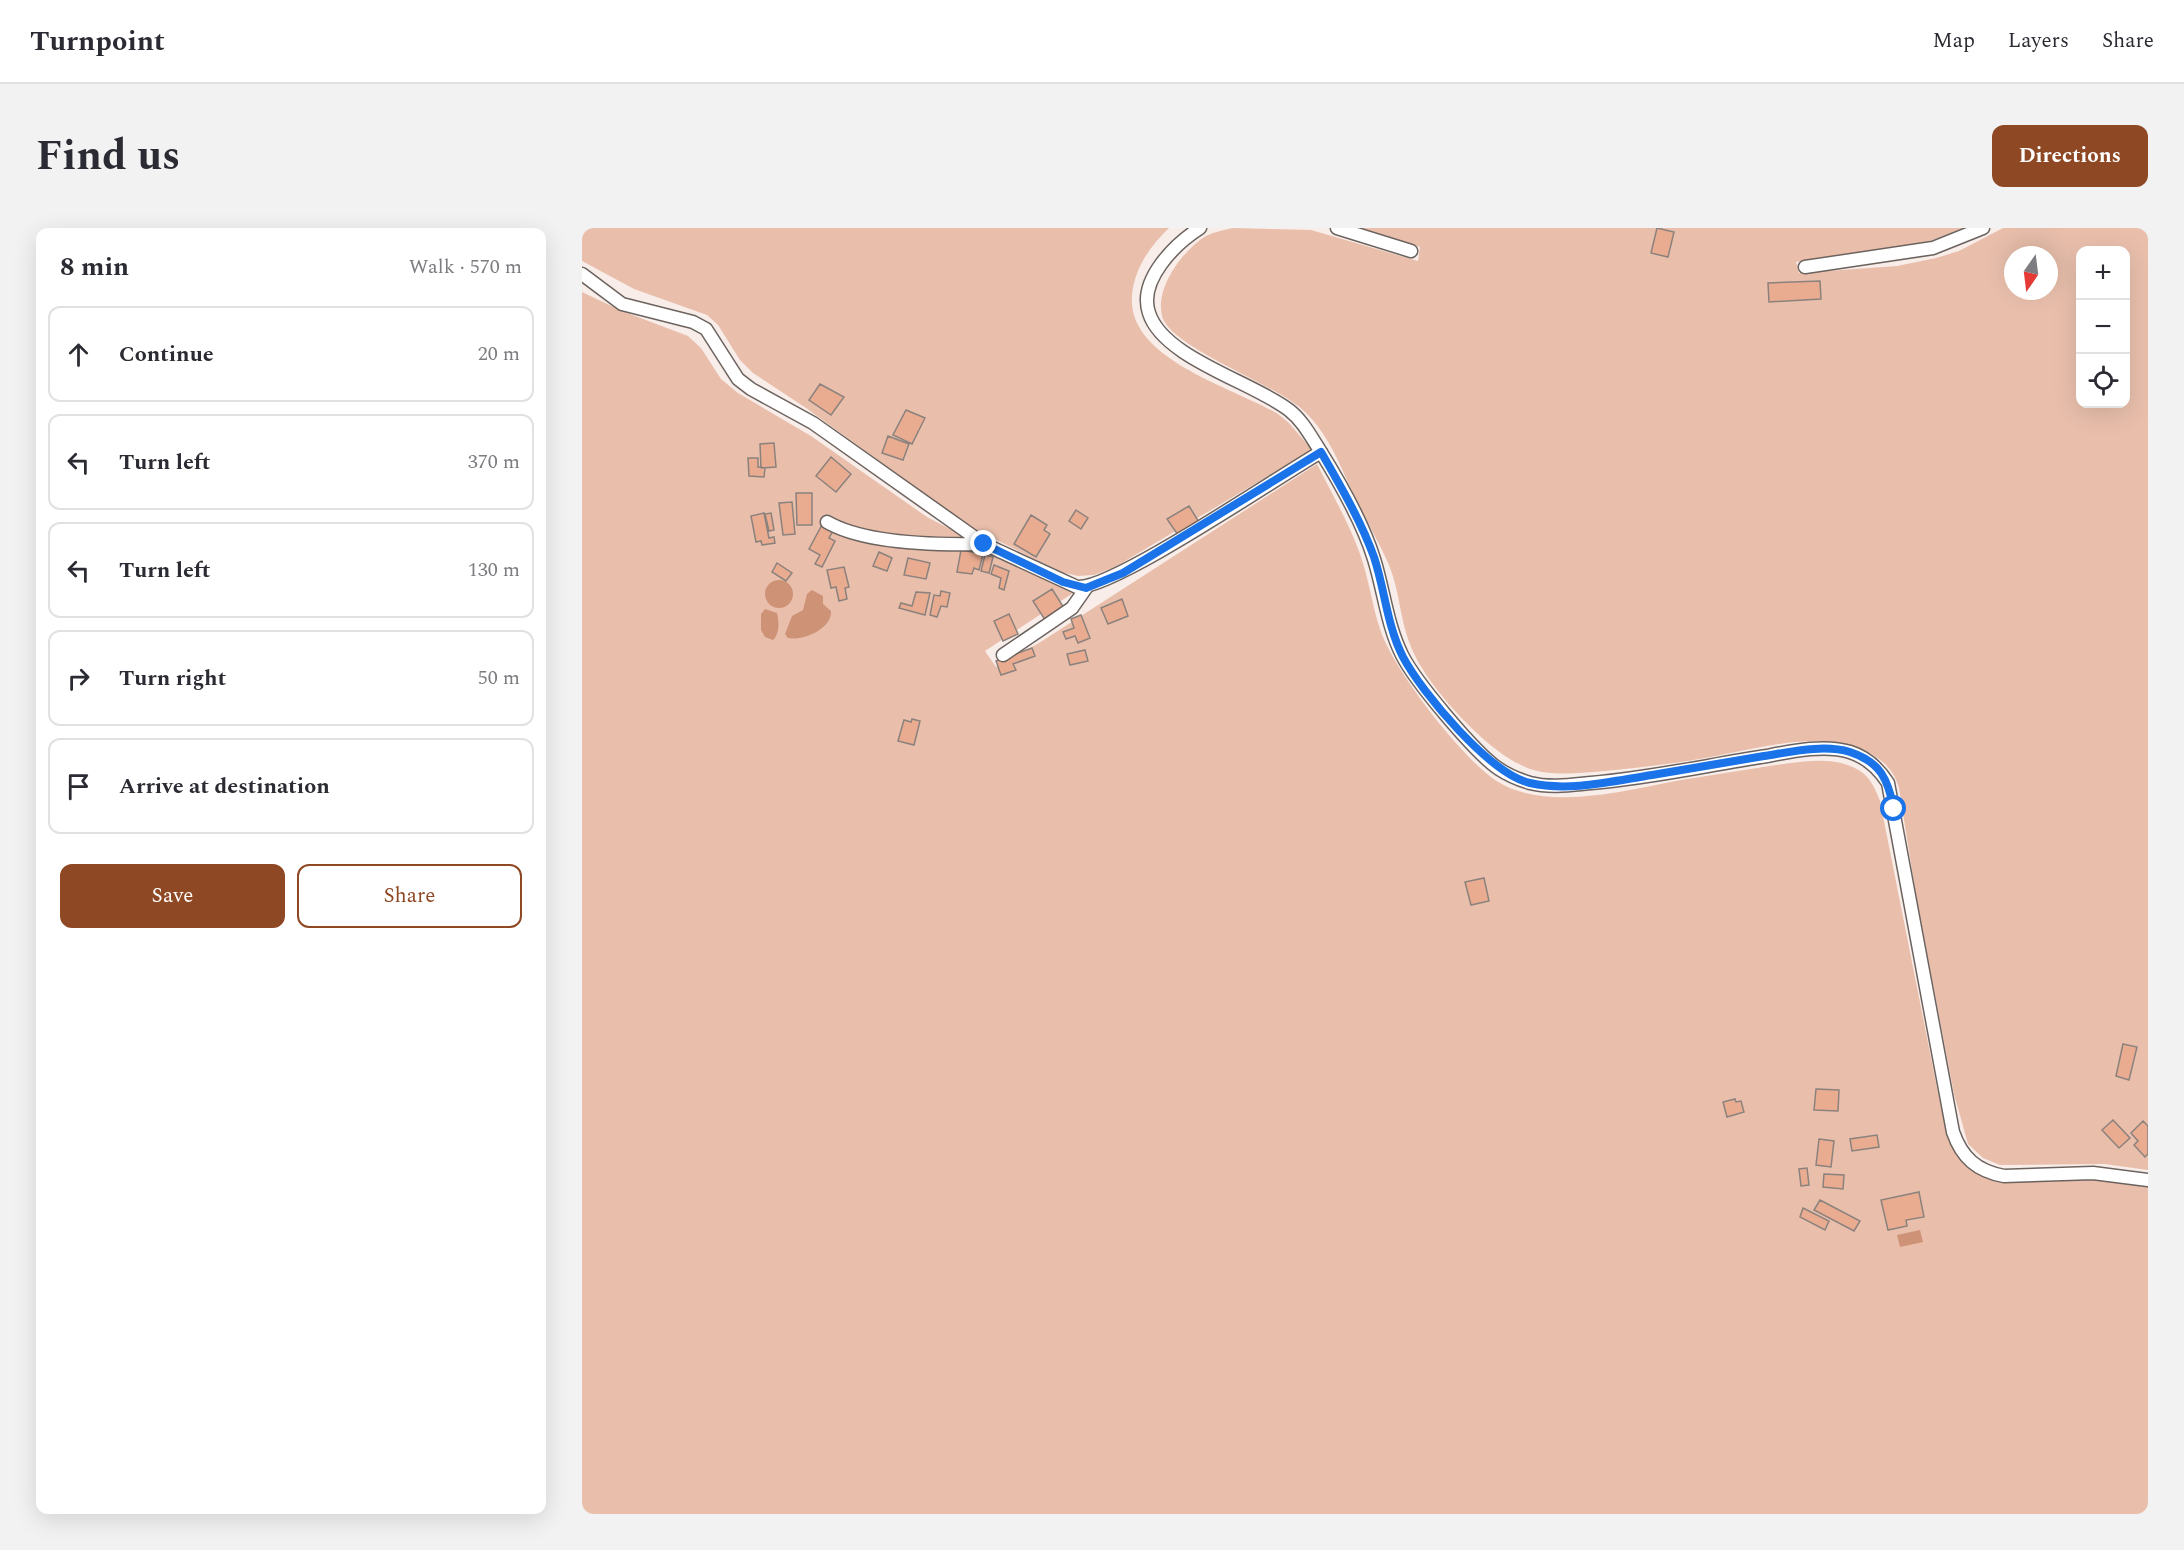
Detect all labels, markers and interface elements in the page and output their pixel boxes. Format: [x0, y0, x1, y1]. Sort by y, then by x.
text: Turnpoint [30, 20, 165, 63]
text: Map [1933, 25, 1975, 57]
text: Layers [2008, 25, 2069, 57]
text: Share [2102, 25, 2154, 57]
text: Find us [36, 125, 180, 188]
button: Directions [1992, 125, 2148, 187]
north arrow [2004, 246, 2058, 300]
map controls [2076, 246, 2130, 408]
button: + [2076, 246, 2130, 300]
text: 8 min [60, 247, 129, 287]
text: Walk · 570 m [409, 252, 522, 282]
button: − [2076, 300, 2130, 354]
icon: ahead [62, 338, 95, 371]
text: Continue [119, 338, 214, 371]
text: 20 m [478, 339, 520, 369]
button: locate [2076, 354, 2130, 408]
icon: left [62, 446, 95, 479]
text: Turn left [119, 446, 211, 479]
text: 370 m [468, 447, 520, 477]
route end [970, 530, 996, 556]
icon: left [62, 554, 95, 587]
text: Turn left [119, 554, 211, 587]
text: 130 m [468, 555, 520, 585]
icon: right [62, 662, 95, 695]
text: Turn right [119, 662, 226, 695]
text: 50 m [478, 663, 520, 693]
icon: arrive [62, 770, 95, 803]
text: Arrive at destination [119, 770, 330, 803]
route start [1880, 795, 1906, 821]
button: Save [60, 864, 285, 928]
button: Share [297, 864, 522, 928]

